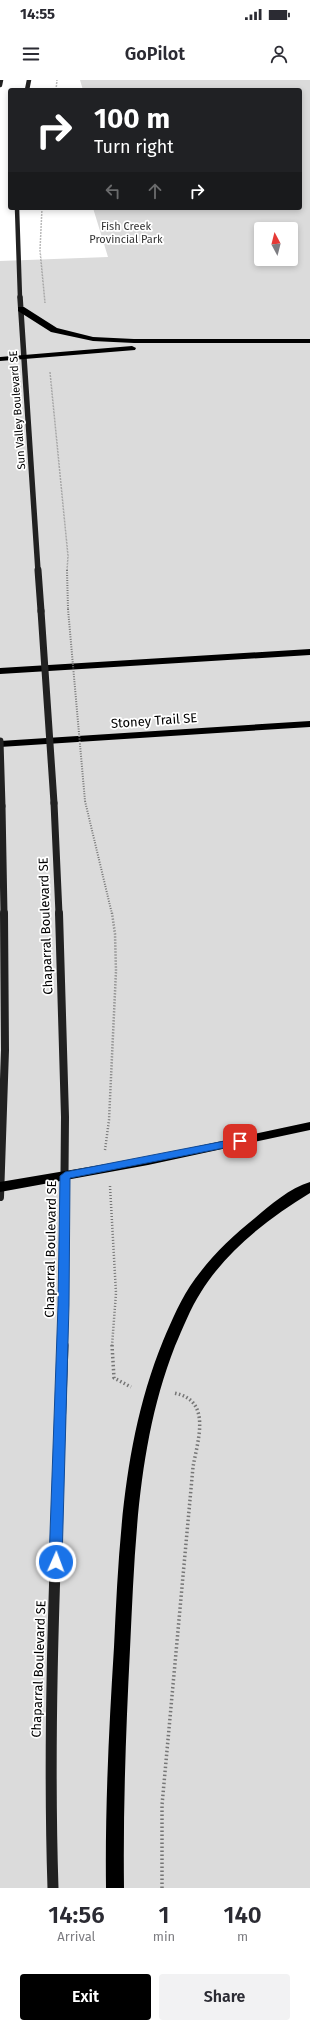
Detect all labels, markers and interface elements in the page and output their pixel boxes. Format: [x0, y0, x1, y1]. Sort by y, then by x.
text: 14:55 [20, 5, 55, 23]
icon: menu [20, 43, 42, 65]
text: GoPilot [125, 43, 185, 65]
icon: person [268, 43, 290, 65]
text: 100 m [94, 102, 170, 135]
icon: right [28, 104, 80, 156]
text: Turn right [94, 136, 174, 158]
icon: left [102, 180, 124, 202]
icon: ahead [144, 180, 166, 202]
icon: right [186, 180, 208, 202]
park label: Fish Creek Provincial Park [89, 220, 163, 246]
north arrow [254, 222, 298, 266]
map controls [254, 222, 298, 266]
street label: Sun Valley Boulevard SE [7, 350, 28, 470]
street label: Stoney Trail SE [110, 710, 198, 731]
street label: Chaparral Boulevard SE [36, 857, 55, 995]
pin [223, 1124, 257, 1158]
icon: arrive [229, 1130, 251, 1152]
street label: Chaparral Boulevard SE [42, 1180, 59, 1318]
position arrow [35, 1541, 77, 1583]
street label: Chaparral Boulevard SE [29, 1600, 48, 1738]
text: 14:56 [48, 1901, 105, 1929]
text: 1 [159, 1901, 169, 1929]
text: 140 [223, 1901, 262, 1929]
text: Arrival [57, 1929, 95, 1944]
text: min [153, 1929, 175, 1944]
text: m [237, 1929, 248, 1944]
button: Exit [20, 1974, 151, 2020]
button: Share [159, 1974, 290, 2020]

